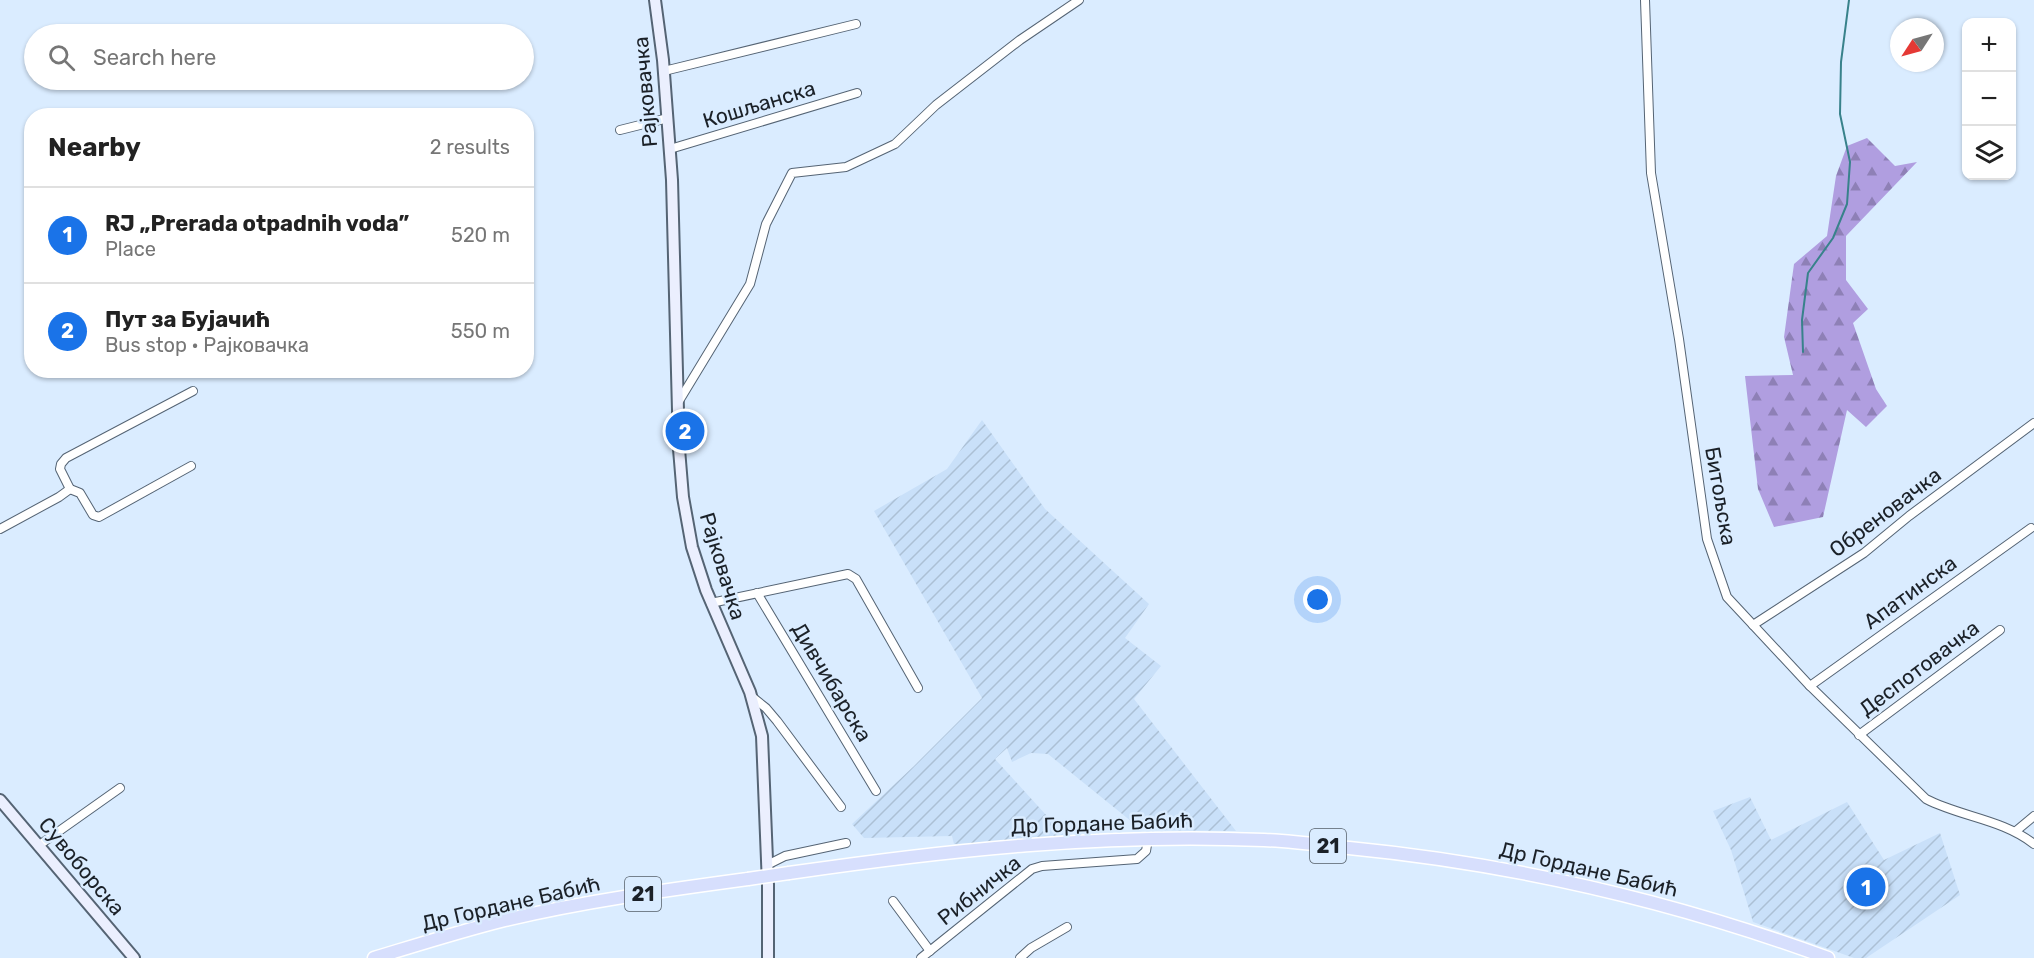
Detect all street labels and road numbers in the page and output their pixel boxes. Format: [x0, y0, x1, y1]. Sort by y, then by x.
street label: Рајковачка [628, 36, 662, 148]
street label: Кошљанска [700, 75, 818, 133]
street label: Битољска [1700, 445, 1742, 547]
street label: Обреновачка [1824, 462, 1946, 562]
street label: Рајковачка [695, 509, 751, 623]
street label: Апатинска [1859, 550, 1961, 634]
street label: Деспотовачка [1854, 615, 1984, 721]
street label: Дивчибарска [787, 618, 877, 746]
street label: Др Гордане Бабић [1010, 807, 1194, 839]
street label: Сувоборска [34, 812, 130, 920]
road number: 21 [1310, 829, 1346, 863]
street label: Др Гордане Бабић [1497, 836, 1681, 902]
street label: Рибничка [933, 850, 1025, 930]
street label: Др Гордане Бабић [419, 870, 603, 936]
road number: 21 [625, 877, 661, 911]

